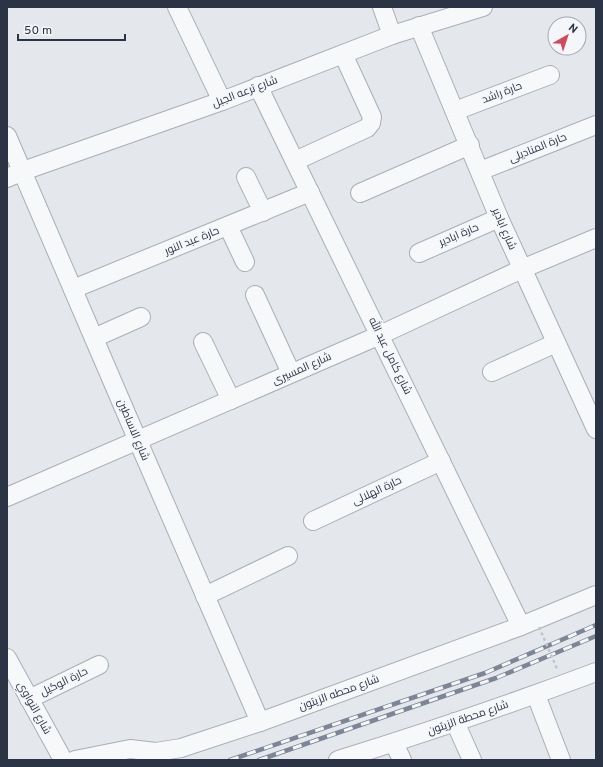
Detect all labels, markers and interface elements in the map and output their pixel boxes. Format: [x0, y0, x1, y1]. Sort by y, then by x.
scale bar [18, 16, 125, 42]
north arrow [547, 16, 587, 56]
text: N [565, 21, 580, 37]
text: 50 m [24, 23, 52, 39]
street label: شارع ترعه الجبل [210, 73, 280, 111]
street label: حارة راشد [480, 79, 524, 107]
street label: حارة المناديلى [507, 130, 569, 166]
street label: شارع ابادير [488, 205, 519, 252]
street label: حارة ابادير [436, 220, 481, 250]
street label: حارة عبد النور [162, 224, 221, 259]
street label: شارع كامل عبد الله [365, 314, 417, 397]
street label: شارع المسيرى [270, 350, 334, 388]
street label: شارع الاساطين [114, 397, 152, 463]
street label: حارة الهلالى [350, 473, 404, 509]
street label: حارة الوكيل [38, 664, 90, 700]
street label: شارع محطه الزيتون [297, 672, 381, 714]
street label: شارع النواوي [13, 679, 54, 737]
street label: شارع محطة الزيتون [426, 698, 510, 738]

